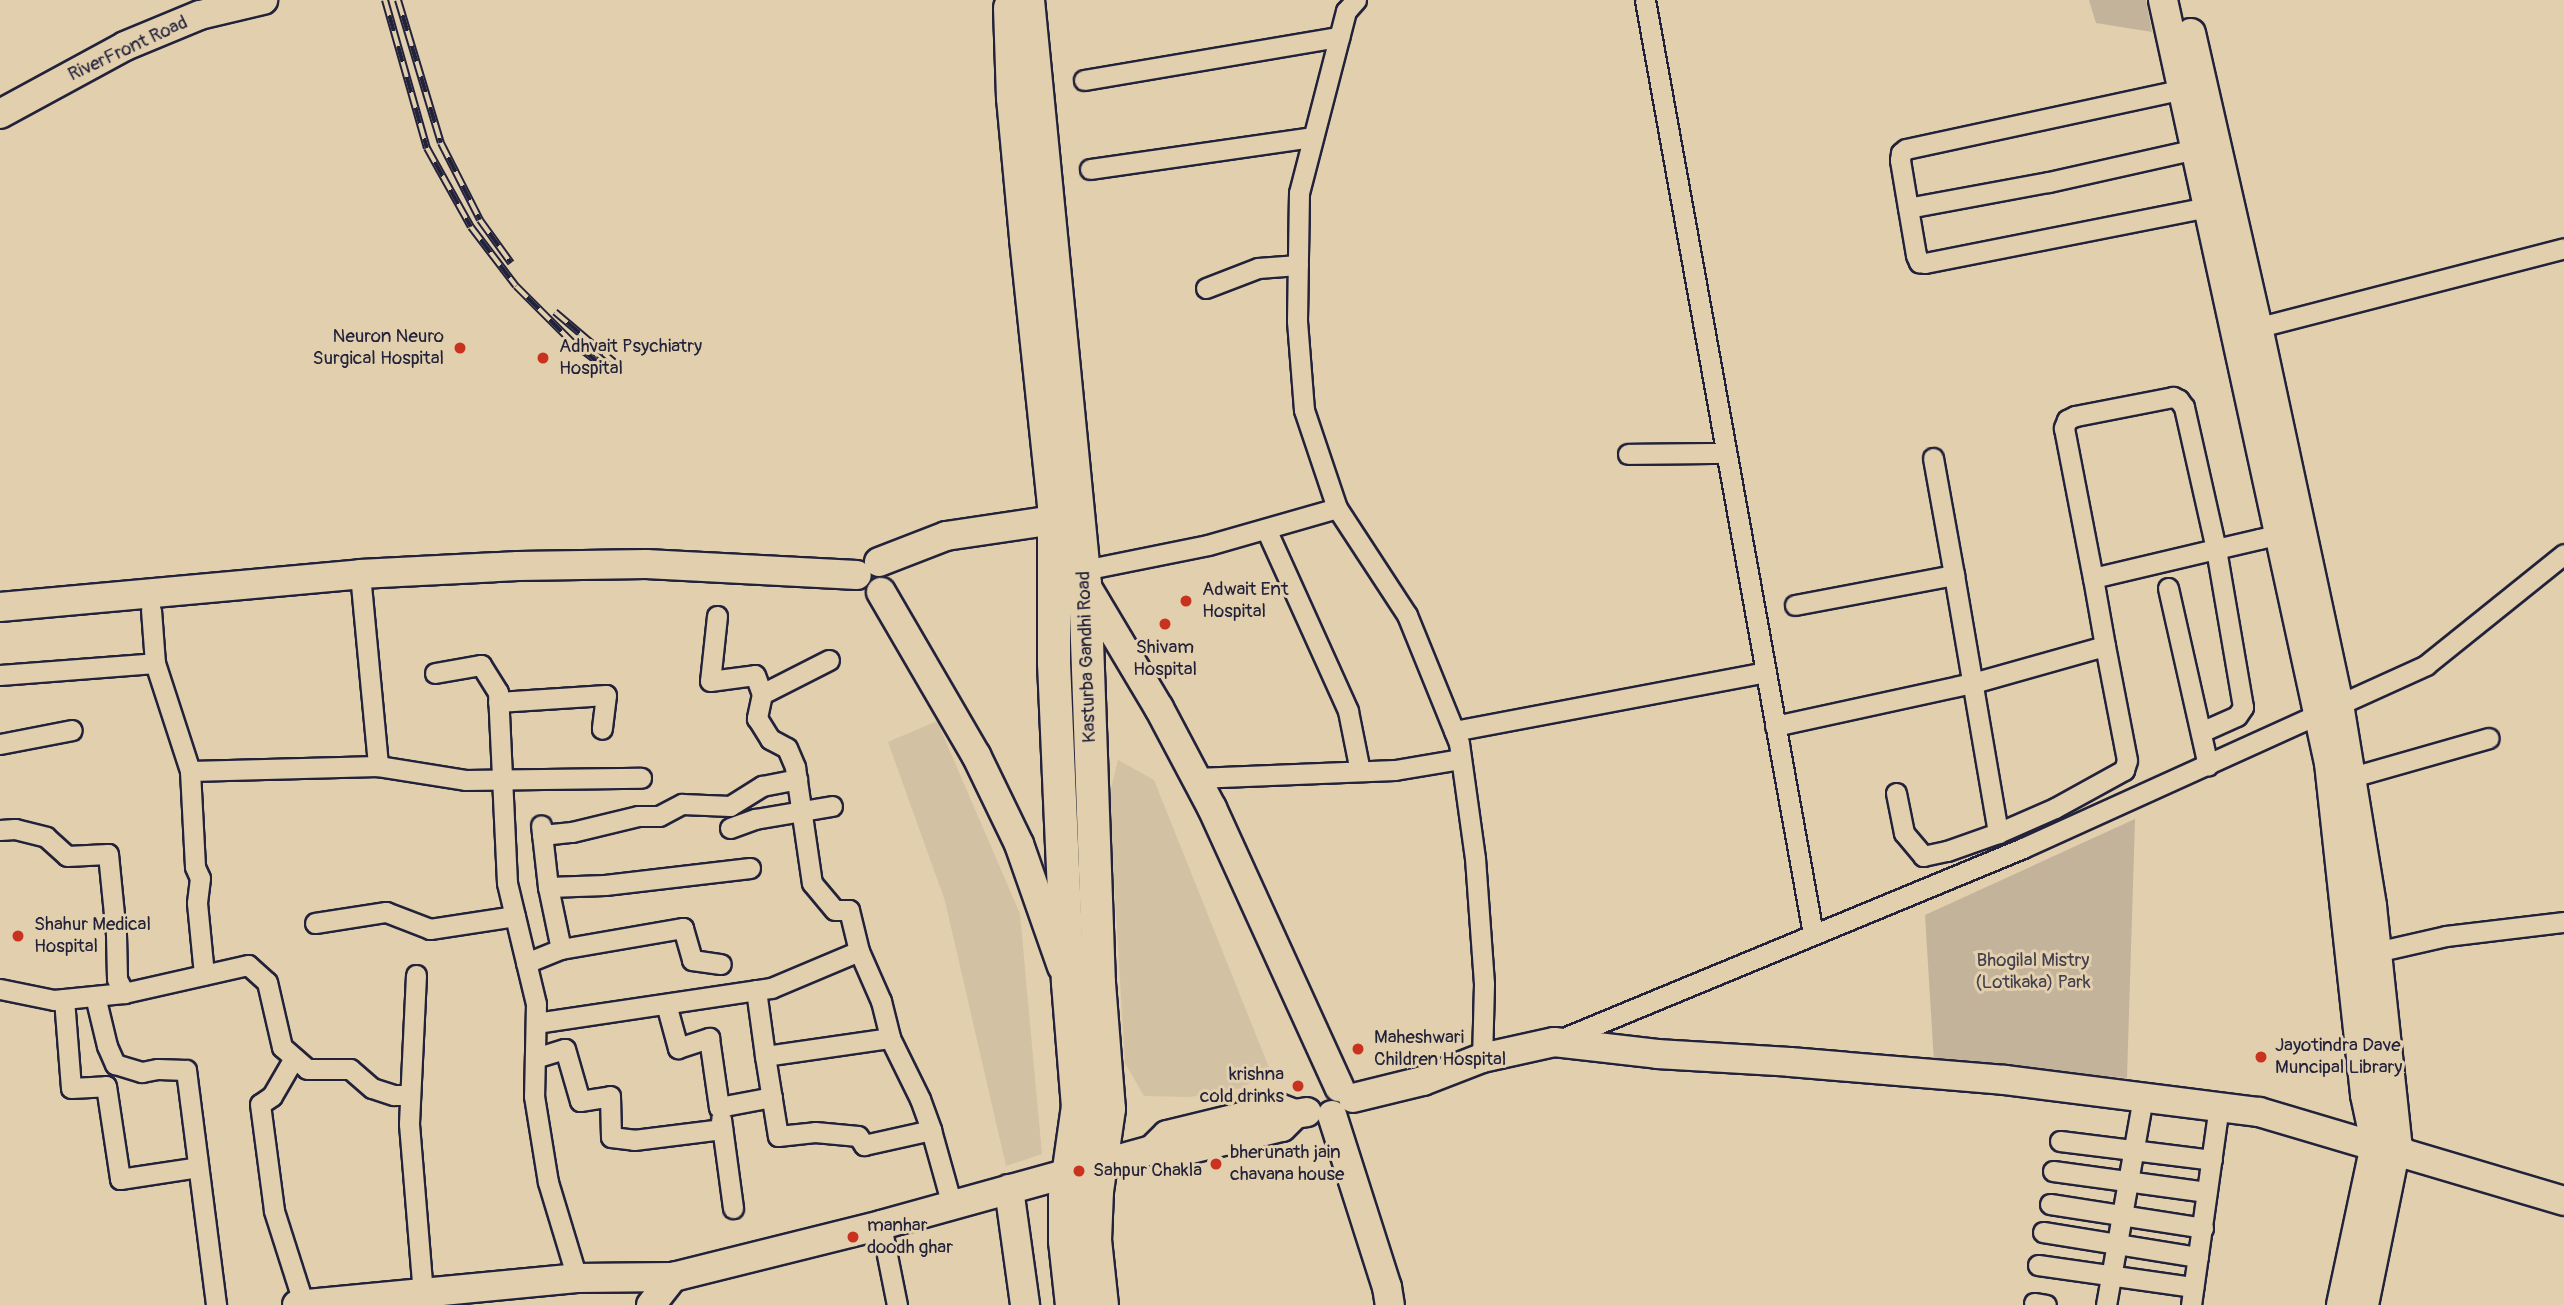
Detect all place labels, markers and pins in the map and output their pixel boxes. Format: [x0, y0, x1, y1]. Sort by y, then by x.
place label: Neuron Neuro Surgical Hospital [312, 326, 444, 370]
place label: Adhvait Psychiatry Hospital [559, 336, 702, 380]
marker: Neuron Neuro Surgical Hospital [450, 338, 470, 358]
marker: Adhvait Psychiatry Hospital [533, 348, 553, 368]
place label: Adwait Ent Hospital [1202, 579, 1289, 623]
marker: Adwait Ent Hospital [1176, 591, 1196, 611]
marker: Shivam Hospital [1155, 614, 1175, 634]
place label: Shivam Hospital [1133, 637, 1197, 681]
place label: Shahur Medical Hospital [34, 914, 151, 958]
marker: Shahur Medical Hospital [8, 926, 28, 946]
place label: Maheshwari Children Hospital [1374, 1027, 1506, 1071]
place label: Jayotindra Dave Muncipal Library [2275, 1035, 2402, 1079]
marker: Maheshwari Children Hospital [1348, 1039, 1368, 1059]
marker: Jayotindra Dave Muncipal Library [2253, 1049, 2269, 1065]
place label: krishna cold drinks [1200, 1064, 1284, 1108]
marker: krishna cold drinks [1290, 1078, 1306, 1094]
place label: bherunath jain chavana house [1230, 1142, 1344, 1186]
marker: bherunath jain chavana house [1208, 1156, 1224, 1172]
place label: Sahpur Chakla [1093, 1160, 1202, 1182]
marker: Sahpur Chakla [1071, 1163, 1087, 1179]
place label: manhar doodh ghar [867, 1215, 953, 1259]
marker: manhar doodh ghar [845, 1229, 861, 1245]

